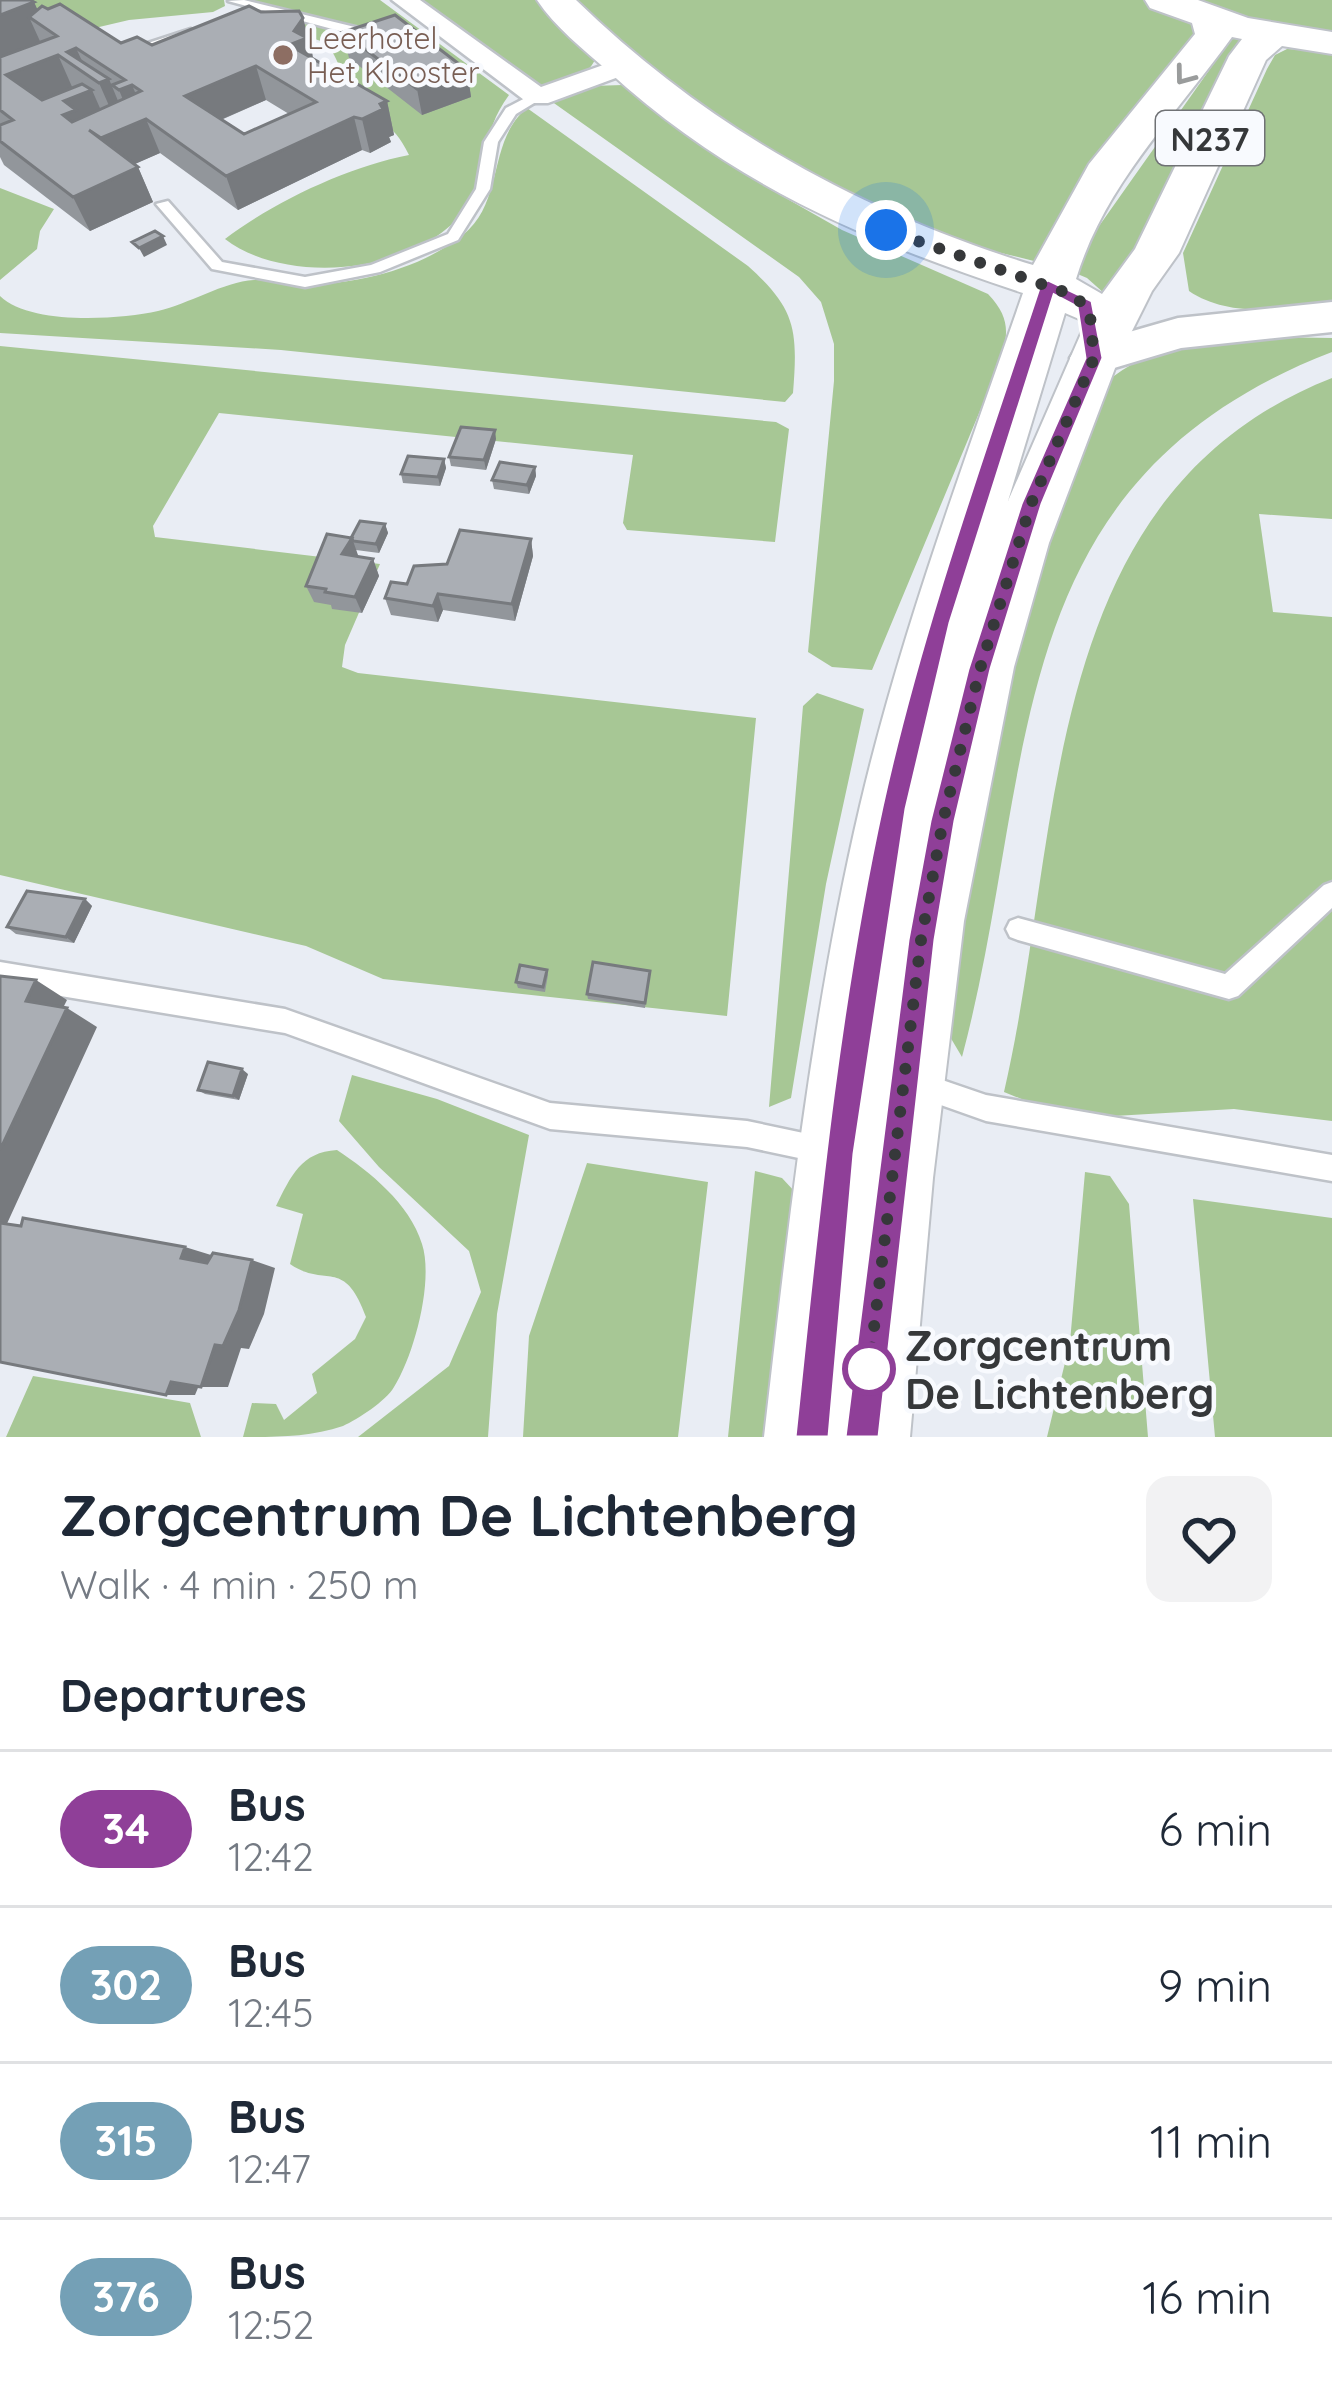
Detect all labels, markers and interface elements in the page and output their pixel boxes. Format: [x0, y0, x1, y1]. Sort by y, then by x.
place label: Leerhotel Het Klooster [307, 19, 480, 91]
marker: Leerhotel Het Klooster [270, 42, 296, 68]
one-way arrow [1176, 63, 1198, 84]
road number: N237 [1156, 111, 1264, 165]
your location [856, 200, 916, 260]
place label: Zorgcentrum De Lichtenberg [905, 1319, 1214, 1420]
marker: Zorgcentrum De Lichtenberg [844, 1344, 894, 1394]
button: heart [1146, 1476, 1272, 1602]
text: Zorgcentrum De Lichtenberg [60, 1479, 858, 1550]
text: Walk · 4 min · 250 m [60, 1560, 419, 1609]
text: Departures [60, 1667, 307, 1723]
text: Bus [228, 1776, 306, 1832]
text: 6 min [1159, 1801, 1272, 1857]
text: 34 [102, 1802, 150, 1855]
text: 12:42 [228, 1832, 314, 1881]
text: Bus [228, 1932, 306, 1988]
text: 9 min [1158, 1957, 1272, 2013]
text: 302 [90, 1958, 162, 2011]
text: 12:45 [228, 1988, 313, 2037]
text: Bus [228, 2088, 306, 2144]
text: 11 min [1150, 2113, 1272, 2169]
text: 315 [94, 2114, 158, 2167]
text: 12:47 [228, 2144, 311, 2193]
text: Bus [228, 2244, 306, 2300]
text: 16 min [1142, 2269, 1272, 2325]
text: 376 [92, 2270, 160, 2323]
text: 12:52 [228, 2300, 314, 2349]

